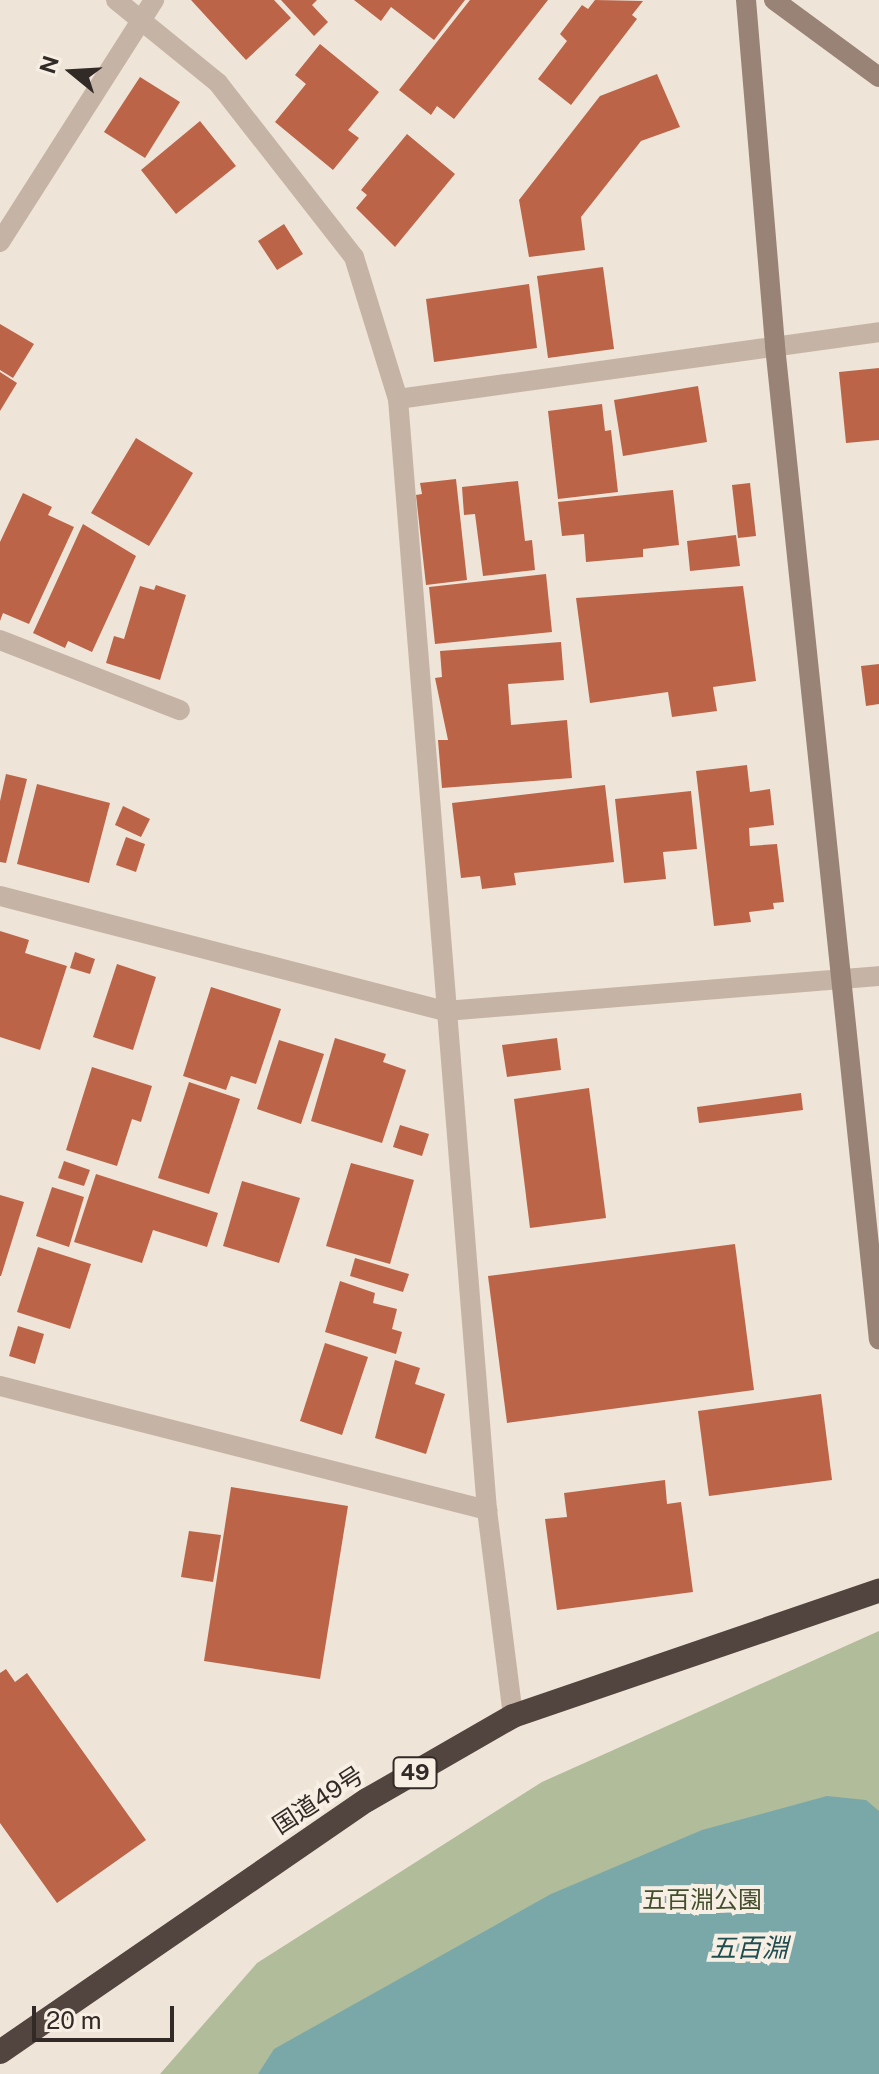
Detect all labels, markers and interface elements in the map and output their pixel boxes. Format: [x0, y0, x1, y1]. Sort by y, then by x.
north arrow [32, 32, 112, 112]
text: N [34, 52, 64, 77]
road number: 49 [391, 1755, 439, 1791]
street label: 国道49号 [267, 1760, 369, 1840]
park label: 五百淵公園 [642, 1886, 762, 1914]
water label: 五百淵 [710, 1932, 788, 1964]
scale bar [36, 1990, 178, 2040]
text: 20 m [46, 2006, 102, 2034]

